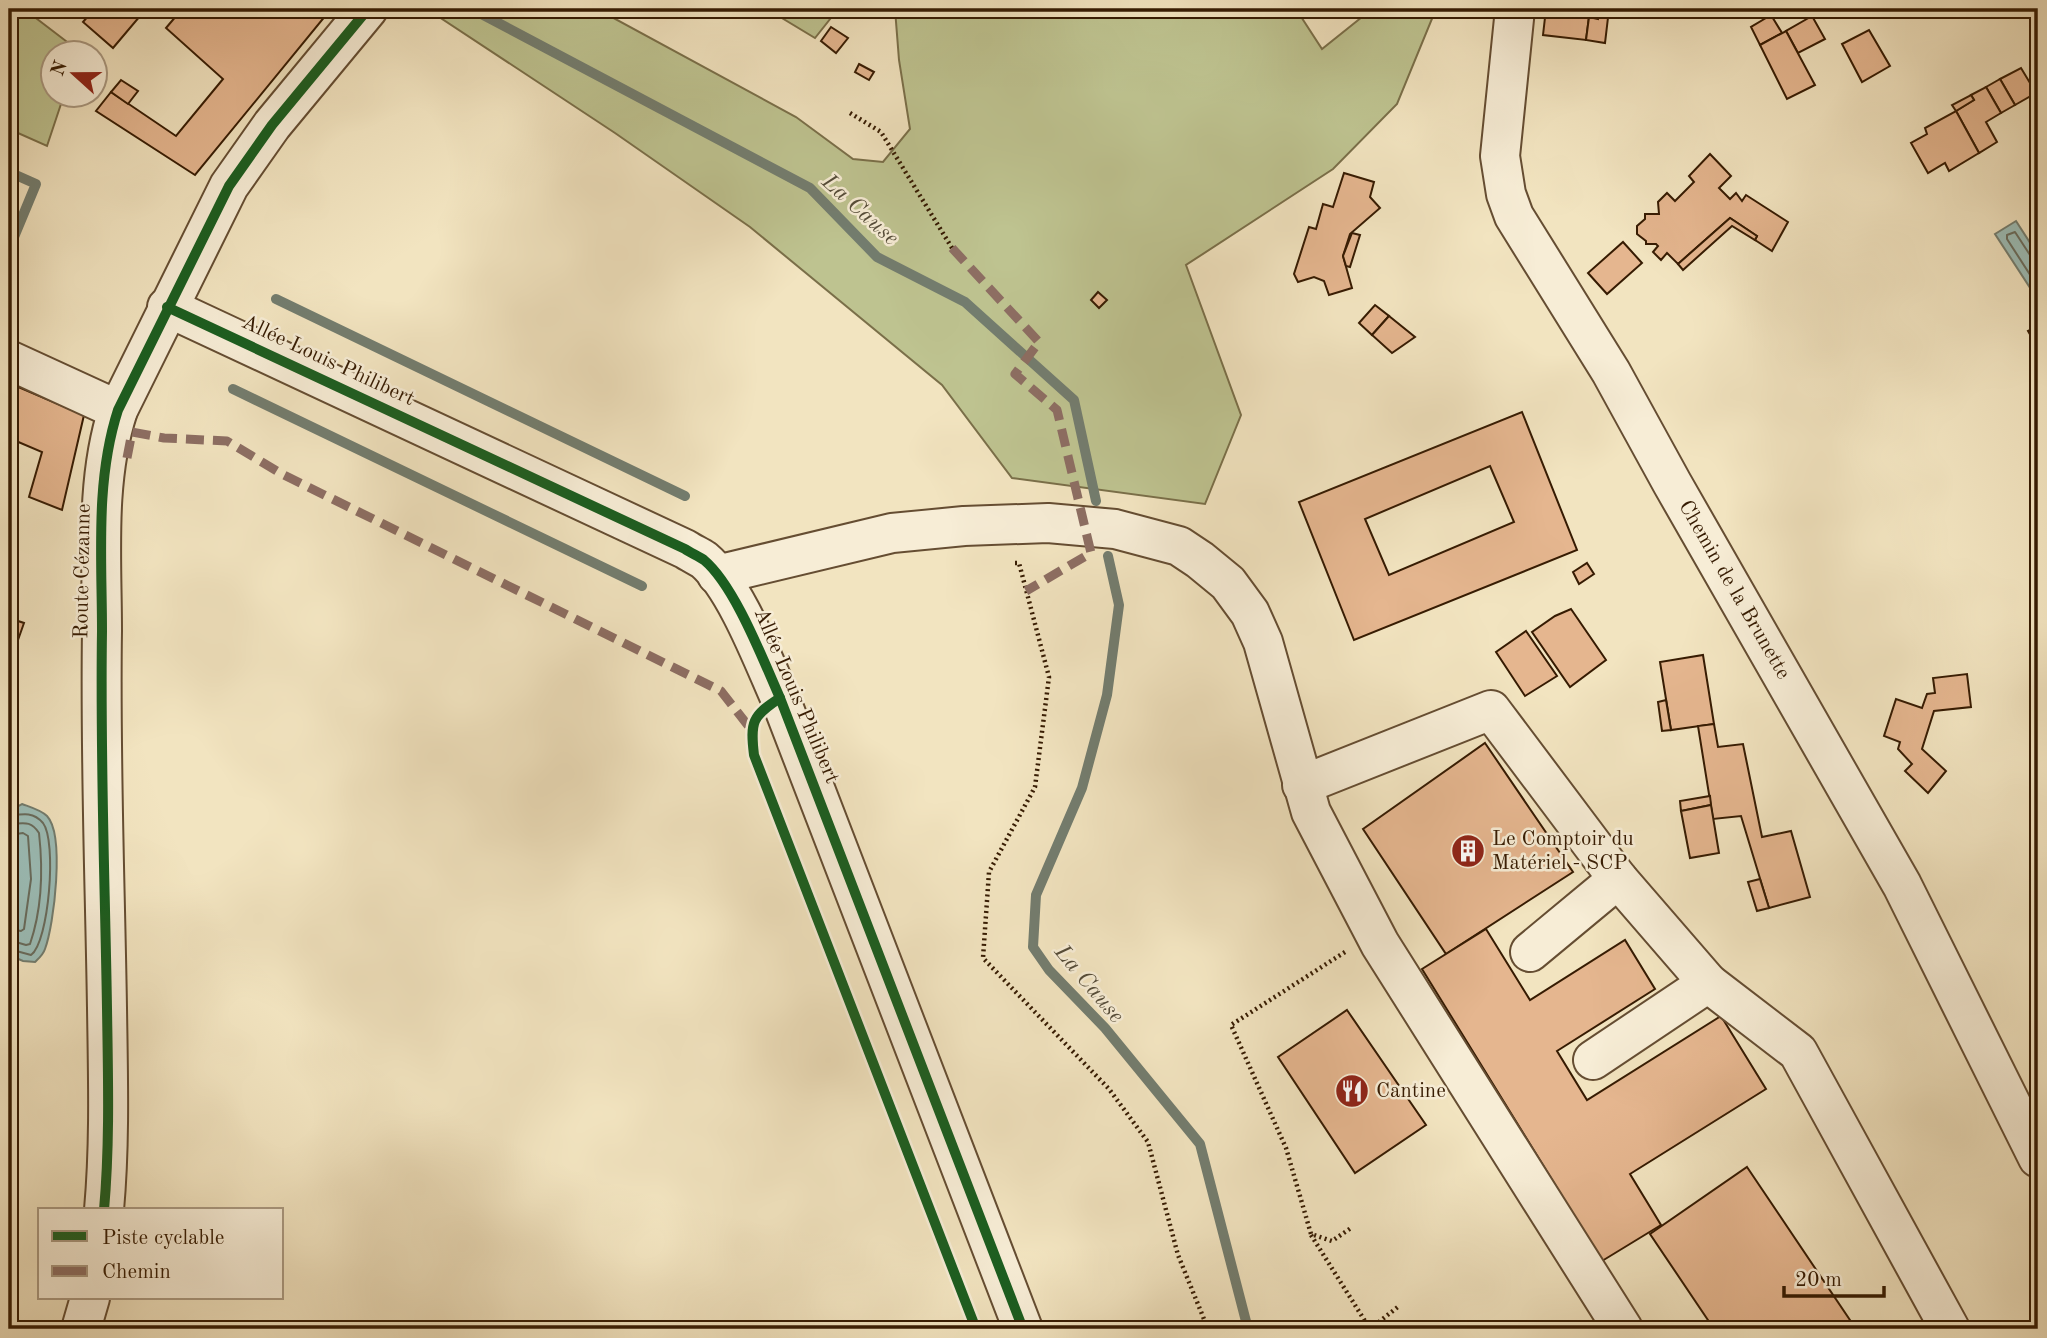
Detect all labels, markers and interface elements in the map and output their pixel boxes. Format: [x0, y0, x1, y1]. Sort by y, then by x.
north arrow [38, 38, 108, 108]
text: N [49, 58, 72, 79]
water label: La Cause [816, 169, 903, 250]
street label: Allée Louis Philibert [238, 312, 418, 410]
street label: Chemin de la Brunette [1674, 497, 1794, 683]
street label: Route Cézanne [71, 503, 95, 639]
street label: Allée Louis Philibert [750, 605, 842, 787]
place label: Le Comptoir du Matériel - SCP [1492, 829, 1634, 874]
building icon: Le Comptoir du Matériel - SCP [1449, 832, 1487, 870]
water label: La Cause [1049, 940, 1128, 1028]
restaurant icon: Cantine [1333, 1072, 1371, 1110]
place label: Cantine [1376, 1081, 1446, 1102]
legend [38, 1208, 284, 1300]
text: Piste cyclable [102, 1228, 225, 1249]
scale bar [1784, 1254, 1884, 1298]
text: Chemin [102, 1262, 171, 1283]
text: 20 m [1795, 1270, 1842, 1291]

